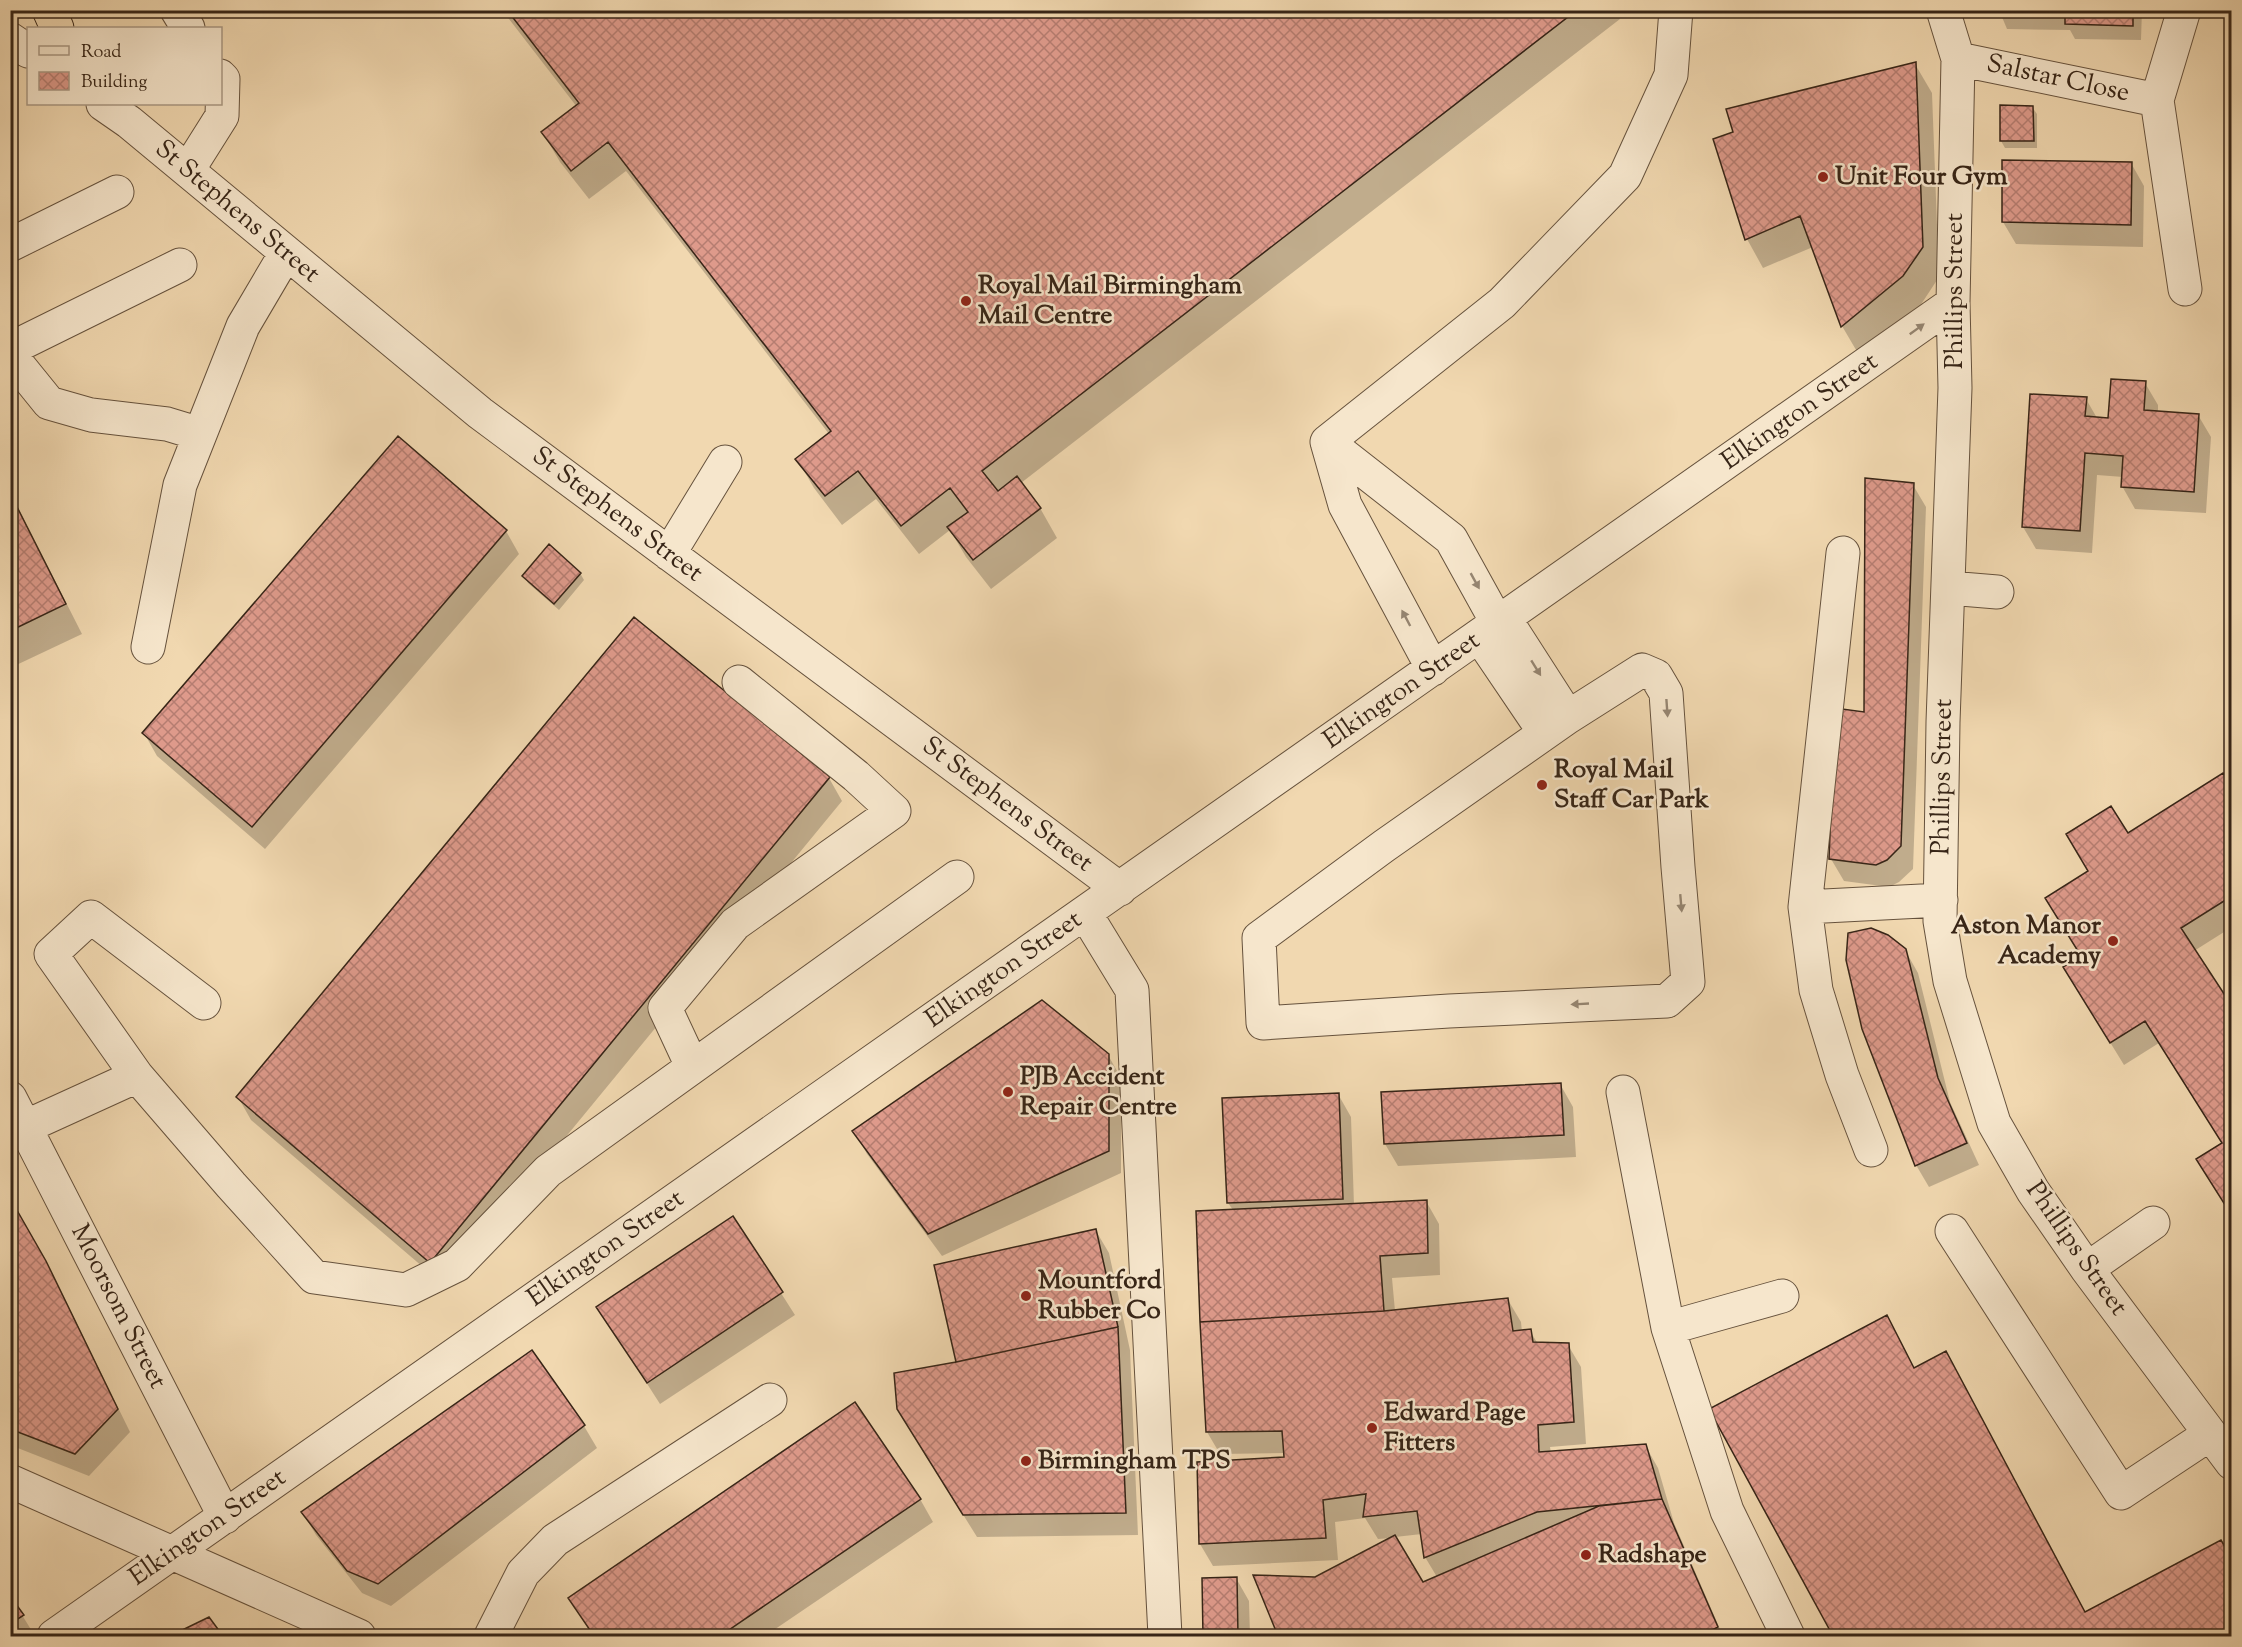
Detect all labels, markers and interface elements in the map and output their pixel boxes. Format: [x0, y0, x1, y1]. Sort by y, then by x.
legend [27, 27, 222, 105]
text: Road [81, 40, 121, 66]
street label: Salstar Close [1983, 46, 2133, 112]
text: Building [81, 70, 147, 96]
street label: St Stephens Street [146, 132, 328, 292]
place label: Unit Four Gym [1835, 159, 2008, 196]
marker: Unit Four Gym [1816, 170, 1830, 184]
street label: Phillips Street [1937, 213, 1974, 369]
place label: Royal Mail Birmingham Mail Centre [978, 268, 1242, 335]
marker: Royal Mail Birmingham Mail Centre [959, 294, 973, 308]
one-way arrow [1909, 323, 1925, 335]
street label: Elkington Street [1714, 344, 1886, 480]
street label: St Stephens Street [524, 438, 710, 592]
one-way arrow [1470, 573, 1480, 590]
one-way arrow [1401, 609, 1411, 626]
street label: Elkington Street [1316, 623, 1488, 759]
one-way arrow [1531, 660, 1542, 676]
street label: Phillips Street [1923, 698, 1963, 856]
one-way arrow [1663, 699, 1672, 718]
street label: St Stephens Street [914, 728, 1100, 882]
place label: Royal Mail Staff Car Park [1554, 752, 1710, 819]
marker: Royal Mail Staff Car Park [1535, 778, 1549, 792]
one-way arrow [1676, 893, 1686, 912]
street label: Elkington Street [918, 902, 1090, 1038]
place label: Aston Manor Academy [1951, 908, 2101, 975]
marker: Aston Manor Academy [2106, 934, 2120, 948]
one-way arrow [1570, 999, 1589, 1008]
place label: PJB Accident Repair Centre [1020, 1059, 1177, 1126]
marker: PJB Accident Repair Centre [1001, 1085, 1015, 1099]
street label: Phillips Street [2016, 1174, 2136, 1324]
street label: Elkington Street [520, 1181, 692, 1317]
street label: Moorsom Street [61, 1218, 175, 1396]
place label: Mountford Rubber Co [1038, 1263, 1162, 1330]
marker: Mountford Rubber Co [1019, 1289, 1033, 1303]
place label: Edward Page Fitters [1384, 1395, 1526, 1462]
marker: Edward Page Fitters [1365, 1421, 1379, 1435]
place label: Birmingham TPS [1038, 1443, 1231, 1480]
marker: Birmingham TPS [1019, 1454, 1033, 1468]
street label: Elkington Street [122, 1460, 294, 1596]
place label: Radshape [1598, 1537, 1707, 1574]
marker: Radshape [1579, 1548, 1593, 1562]

